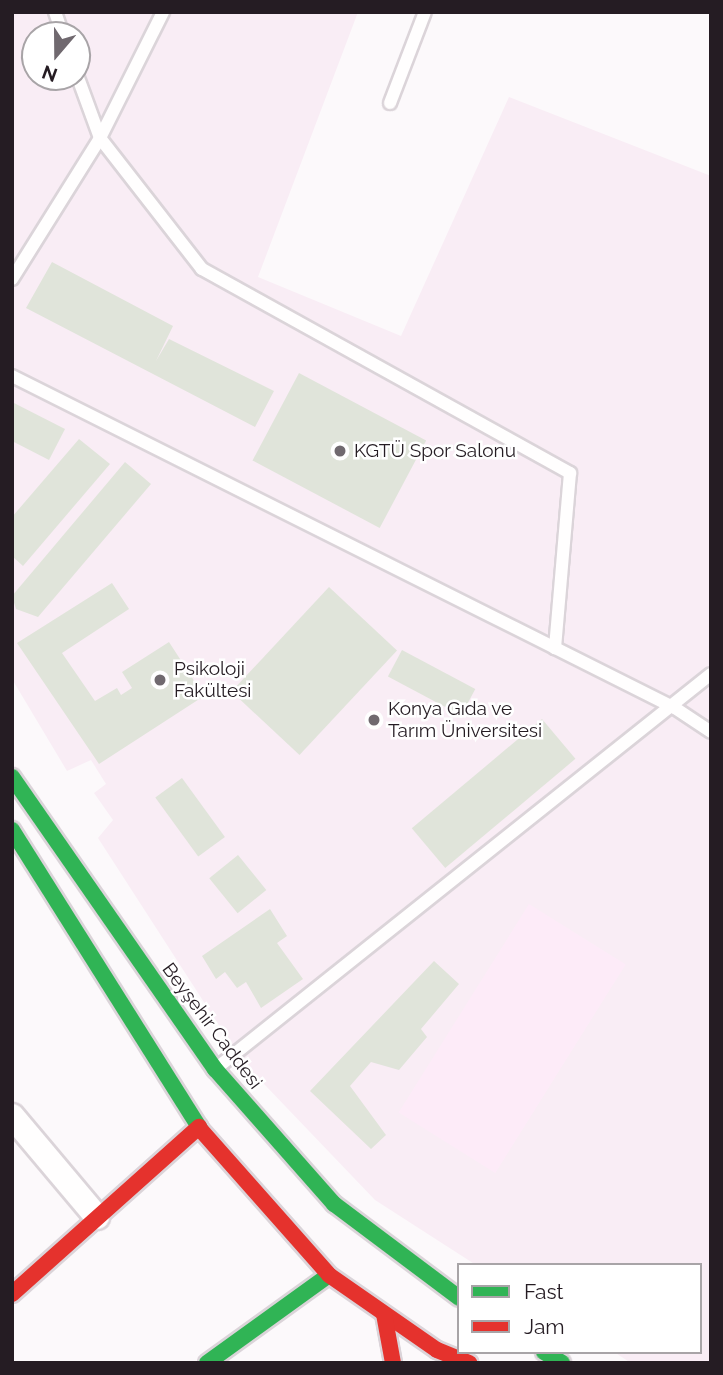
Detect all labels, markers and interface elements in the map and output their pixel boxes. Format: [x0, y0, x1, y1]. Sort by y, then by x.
north arrow [21, 21, 91, 91]
text: N [39, 61, 60, 87]
place label: KGTÜ Spor Salonu [354, 440, 516, 462]
marker: KGTÜ Spor Salonu [332, 443, 348, 459]
place label: Psikoloji Fakültesi [174, 658, 252, 702]
marker: Psikoloji Fakültesi [152, 672, 168, 688]
place label: Konya Gıda ve Tarım Üniversitesi [388, 698, 542, 742]
marker: Konya Gıda ve Tarım Üniversitesi [366, 712, 382, 728]
street label: Beyşehir Caddesi [157, 958, 267, 1094]
legend [457, 1263, 702, 1354]
text: Fast [524, 1279, 564, 1304]
text: Jam [524, 1314, 565, 1339]

